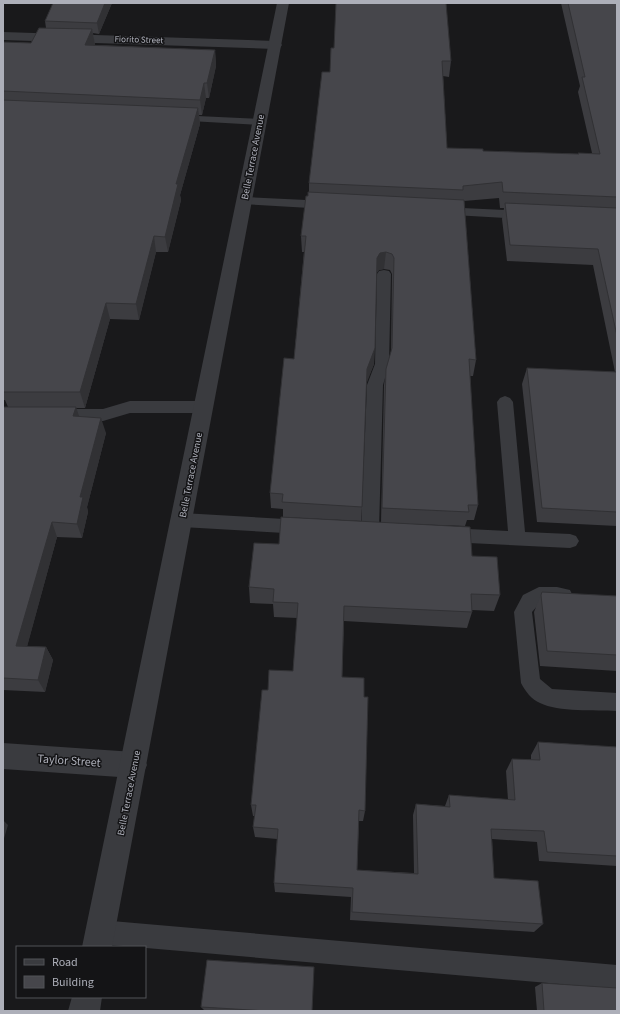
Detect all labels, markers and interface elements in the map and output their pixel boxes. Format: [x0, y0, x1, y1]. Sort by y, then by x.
street label: Fiorito Street [114, 33, 164, 47]
street label: Belle Terrace Avenue [238, 113, 268, 201]
street label: Belle Terrace Avenue [176, 431, 206, 519]
street label: Belle Terrace Avenue [114, 749, 144, 837]
street label: Taylor Street [37, 750, 101, 772]
legend [16, 946, 146, 998]
text: Road [52, 954, 78, 971]
text: Building [52, 974, 94, 991]

